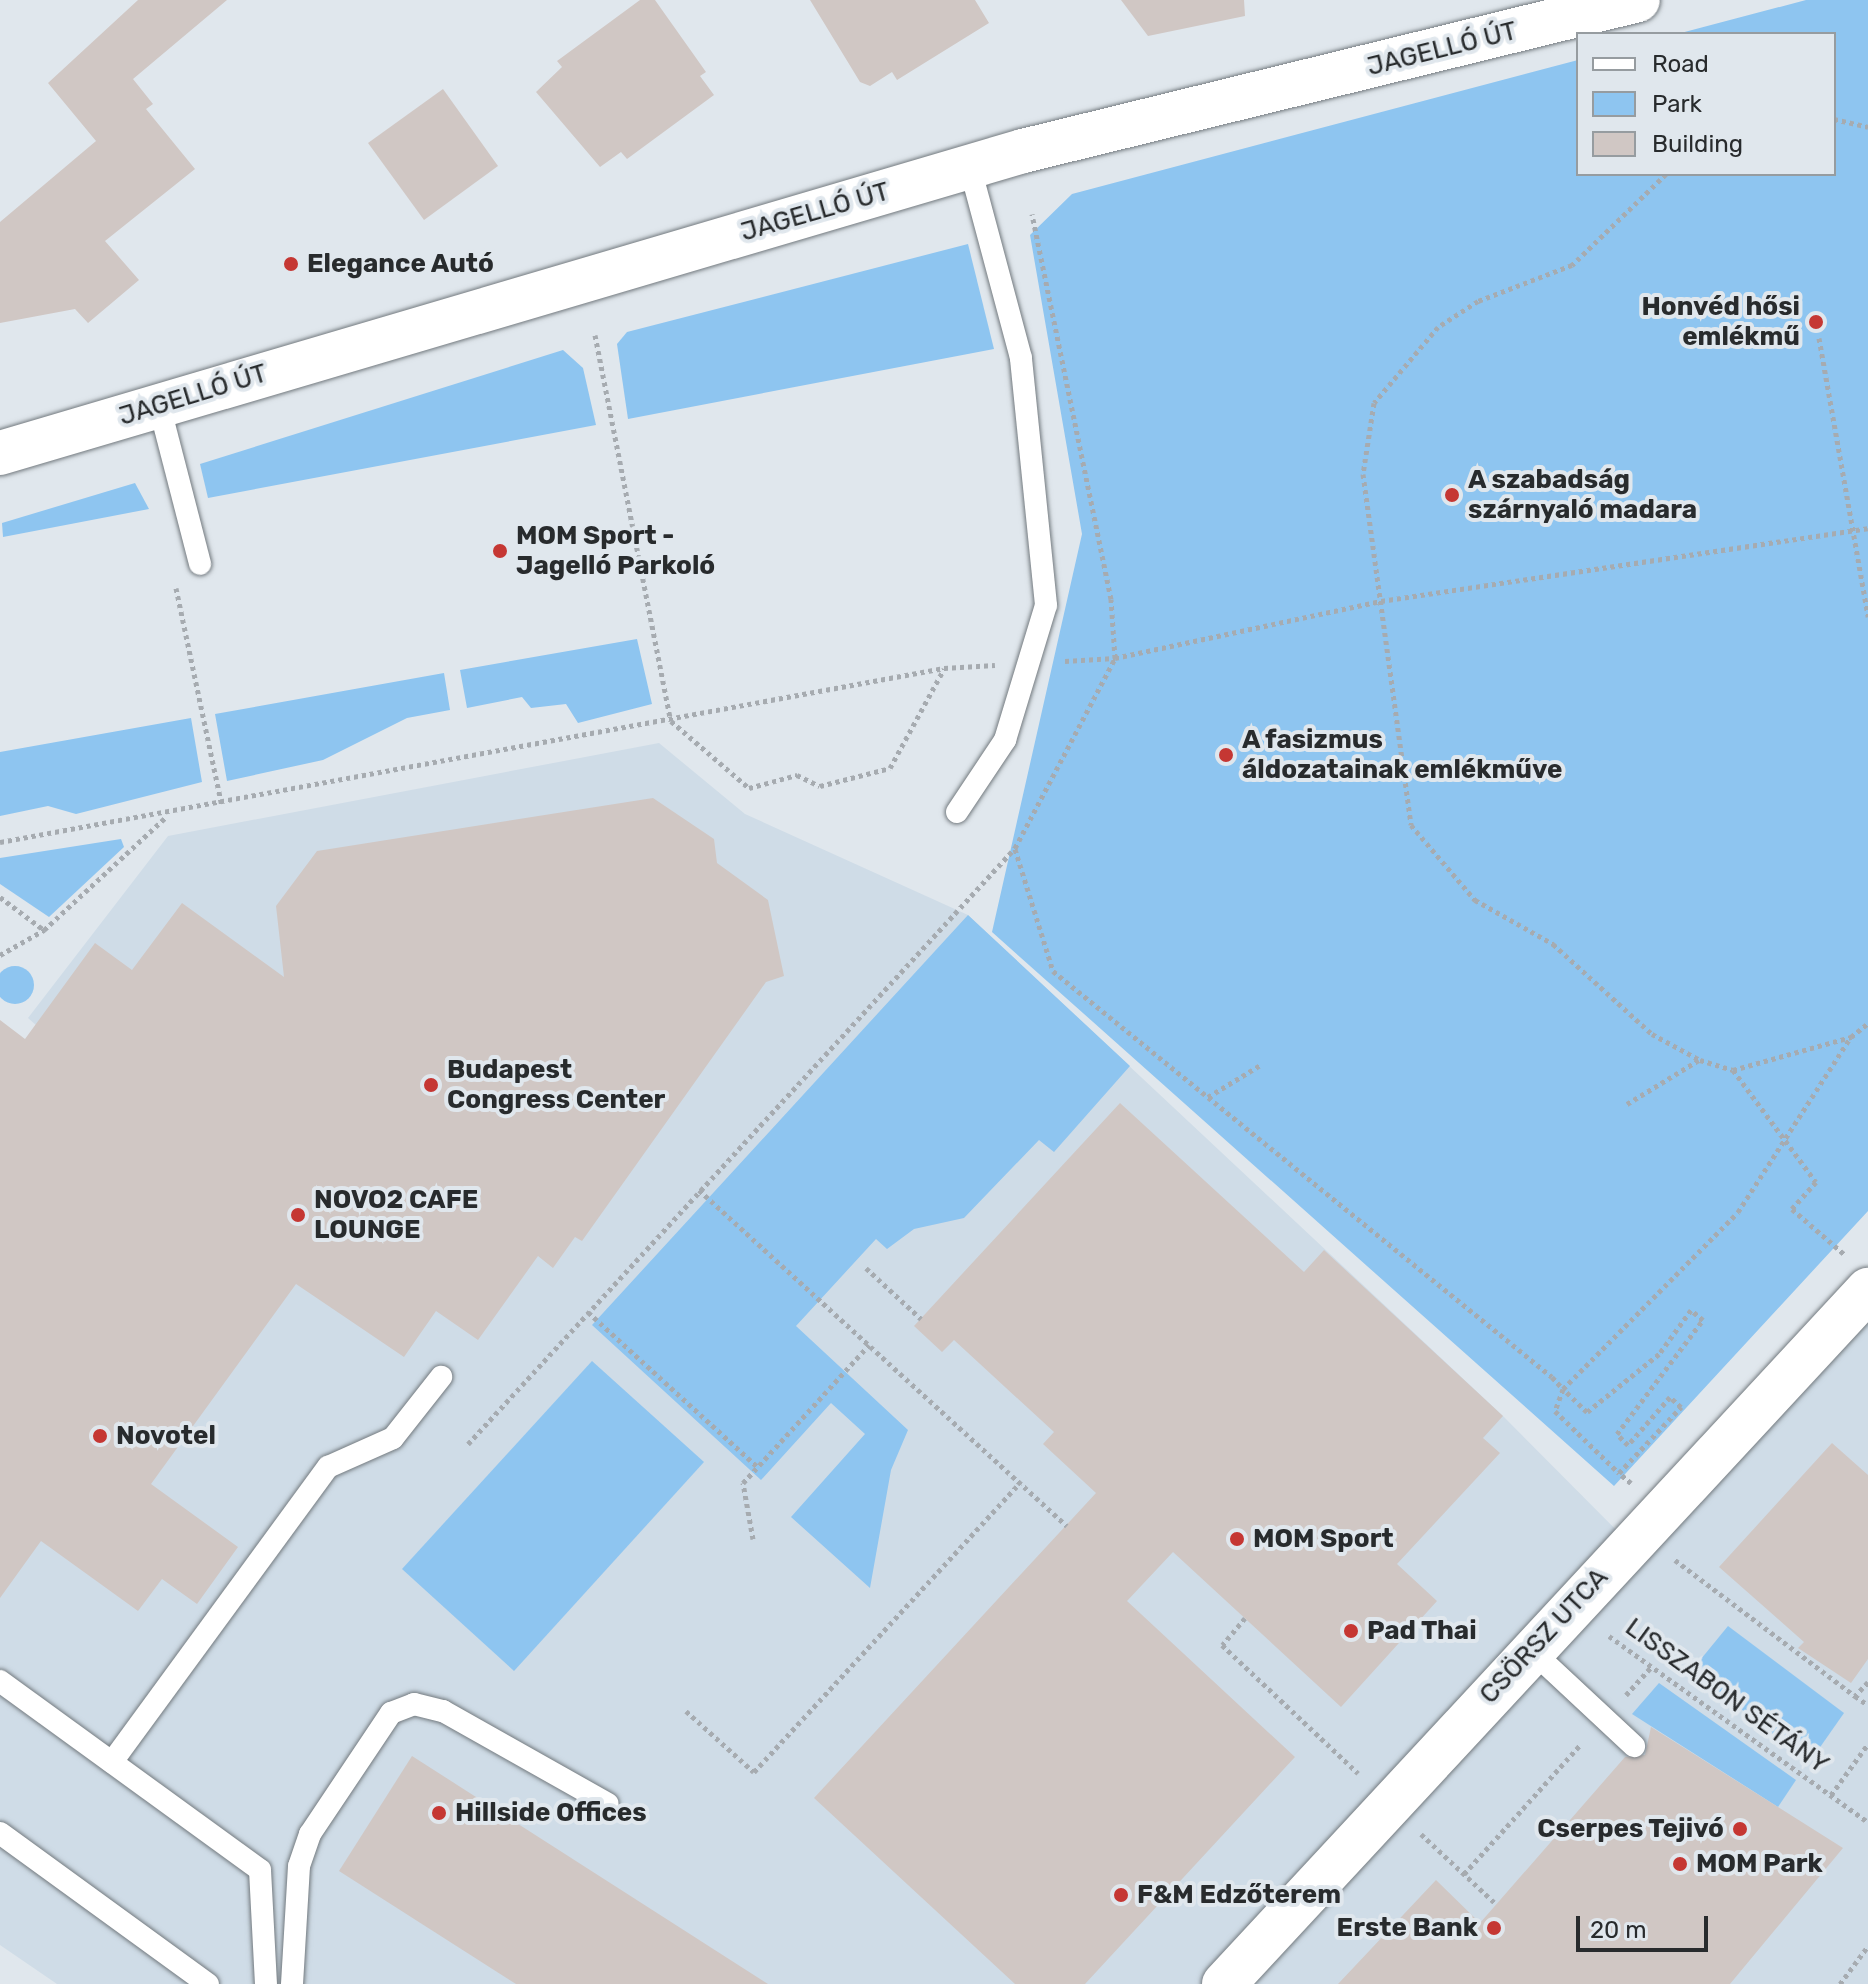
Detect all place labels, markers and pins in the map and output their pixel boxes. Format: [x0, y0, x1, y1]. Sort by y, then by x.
place label: Elegance Autó [307, 248, 495, 280]
marker: Elegance Autó [282, 255, 300, 273]
place label: Honvéd hősi emlékmű [1642, 291, 1800, 352]
marker: Honvéd hősi emlékmű [1807, 313, 1825, 331]
place label: A szabadság szárnyaló madara [1468, 464, 1697, 526]
marker: A szabadság szárnyaló madara [1443, 486, 1461, 504]
place label: MOM Sport - Jagelló Parkoló [516, 520, 715, 582]
marker: MOM Sport - Jagelló Parkoló [491, 542, 509, 560]
place label: A fasizmus áldozatainak emlékműve [1242, 724, 1563, 786]
marker: A fasizmus áldozatainak emlékműve [1217, 746, 1235, 764]
place label: Budapest Congress Center [447, 1054, 665, 1116]
marker: Budapest Congress Center [422, 1076, 440, 1094]
place label: NOVO2 CAFE LOUNGE [314, 1184, 478, 1246]
marker: NOVO2 CAFE LOUNGE [289, 1206, 307, 1224]
place label: Novotel [116, 1420, 216, 1452]
marker: Novotel [91, 1427, 109, 1445]
place label: MOM Sport [1253, 1523, 1394, 1555]
marker: MOM Sport [1228, 1530, 1246, 1548]
place label: Pad Thai [1367, 1615, 1477, 1647]
marker: Pad Thai [1342, 1622, 1360, 1640]
place label: Hillside Offices [455, 1797, 647, 1829]
marker: Hillside Offices [430, 1804, 448, 1822]
place label: Cserpes Tejivó [1537, 1813, 1724, 1845]
marker: Cserpes Tejivó [1731, 1820, 1749, 1838]
place label: MOM Park [1696, 1848, 1823, 1880]
marker: MOM Park [1671, 1855, 1689, 1873]
place label: F&M Edzőterem [1137, 1879, 1341, 1911]
marker: F&M Edzőterem [1112, 1886, 1130, 1904]
place label: Erste Bank [1337, 1912, 1478, 1944]
marker: Erste Bank [1485, 1919, 1503, 1937]

